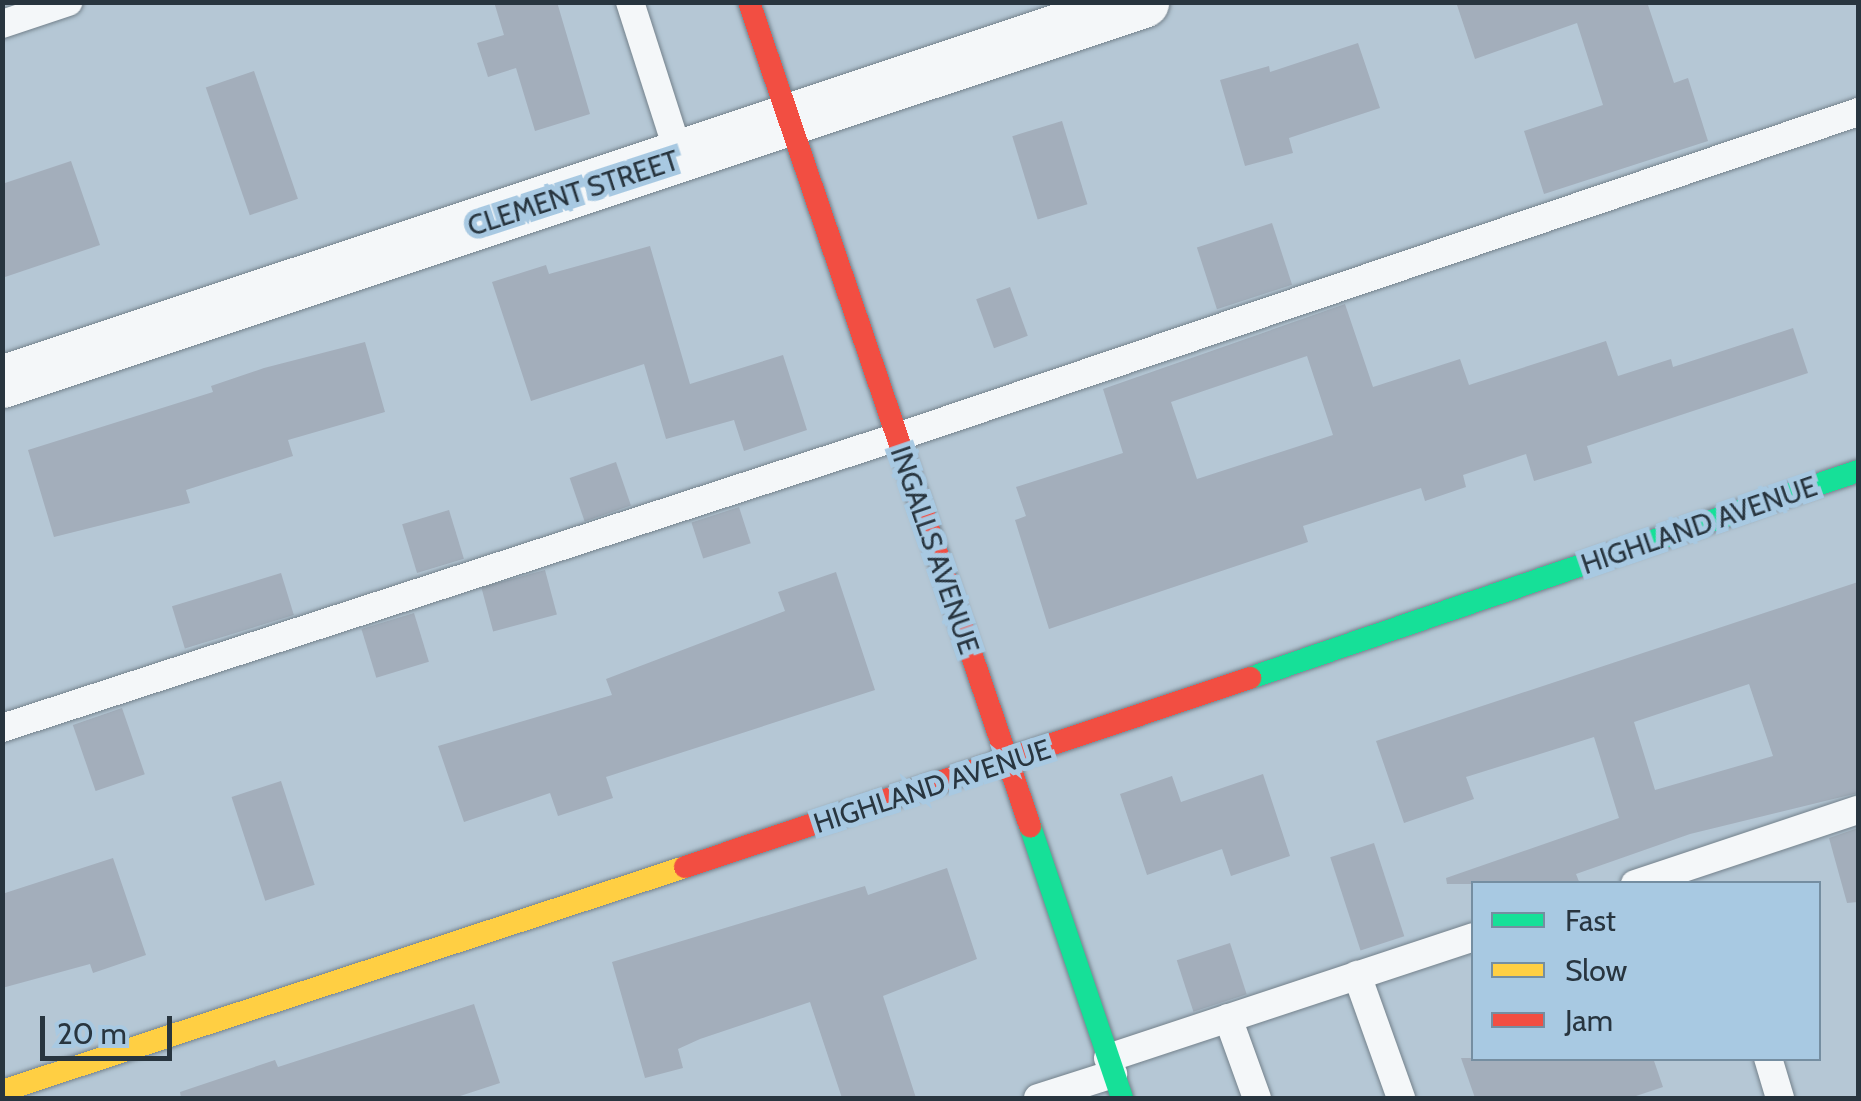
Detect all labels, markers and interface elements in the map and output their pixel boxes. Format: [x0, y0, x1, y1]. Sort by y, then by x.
street label: CLEMENT STREET [463, 143, 683, 243]
street label: INGALLS AVENUE [884, 442, 986, 658]
street label: HIGHLAND AVENUE [1577, 469, 1821, 581]
street label: HIGHLAND AVENUE [809, 732, 1055, 840]
legend [1471, 881, 1821, 1061]
text: Fast [1565, 902, 1616, 939]
text: Slow [1565, 952, 1627, 989]
scale bar [45, 996, 178, 1058]
text: Jam [1565, 1002, 1613, 1039]
text: 20 m [57, 1015, 127, 1052]

